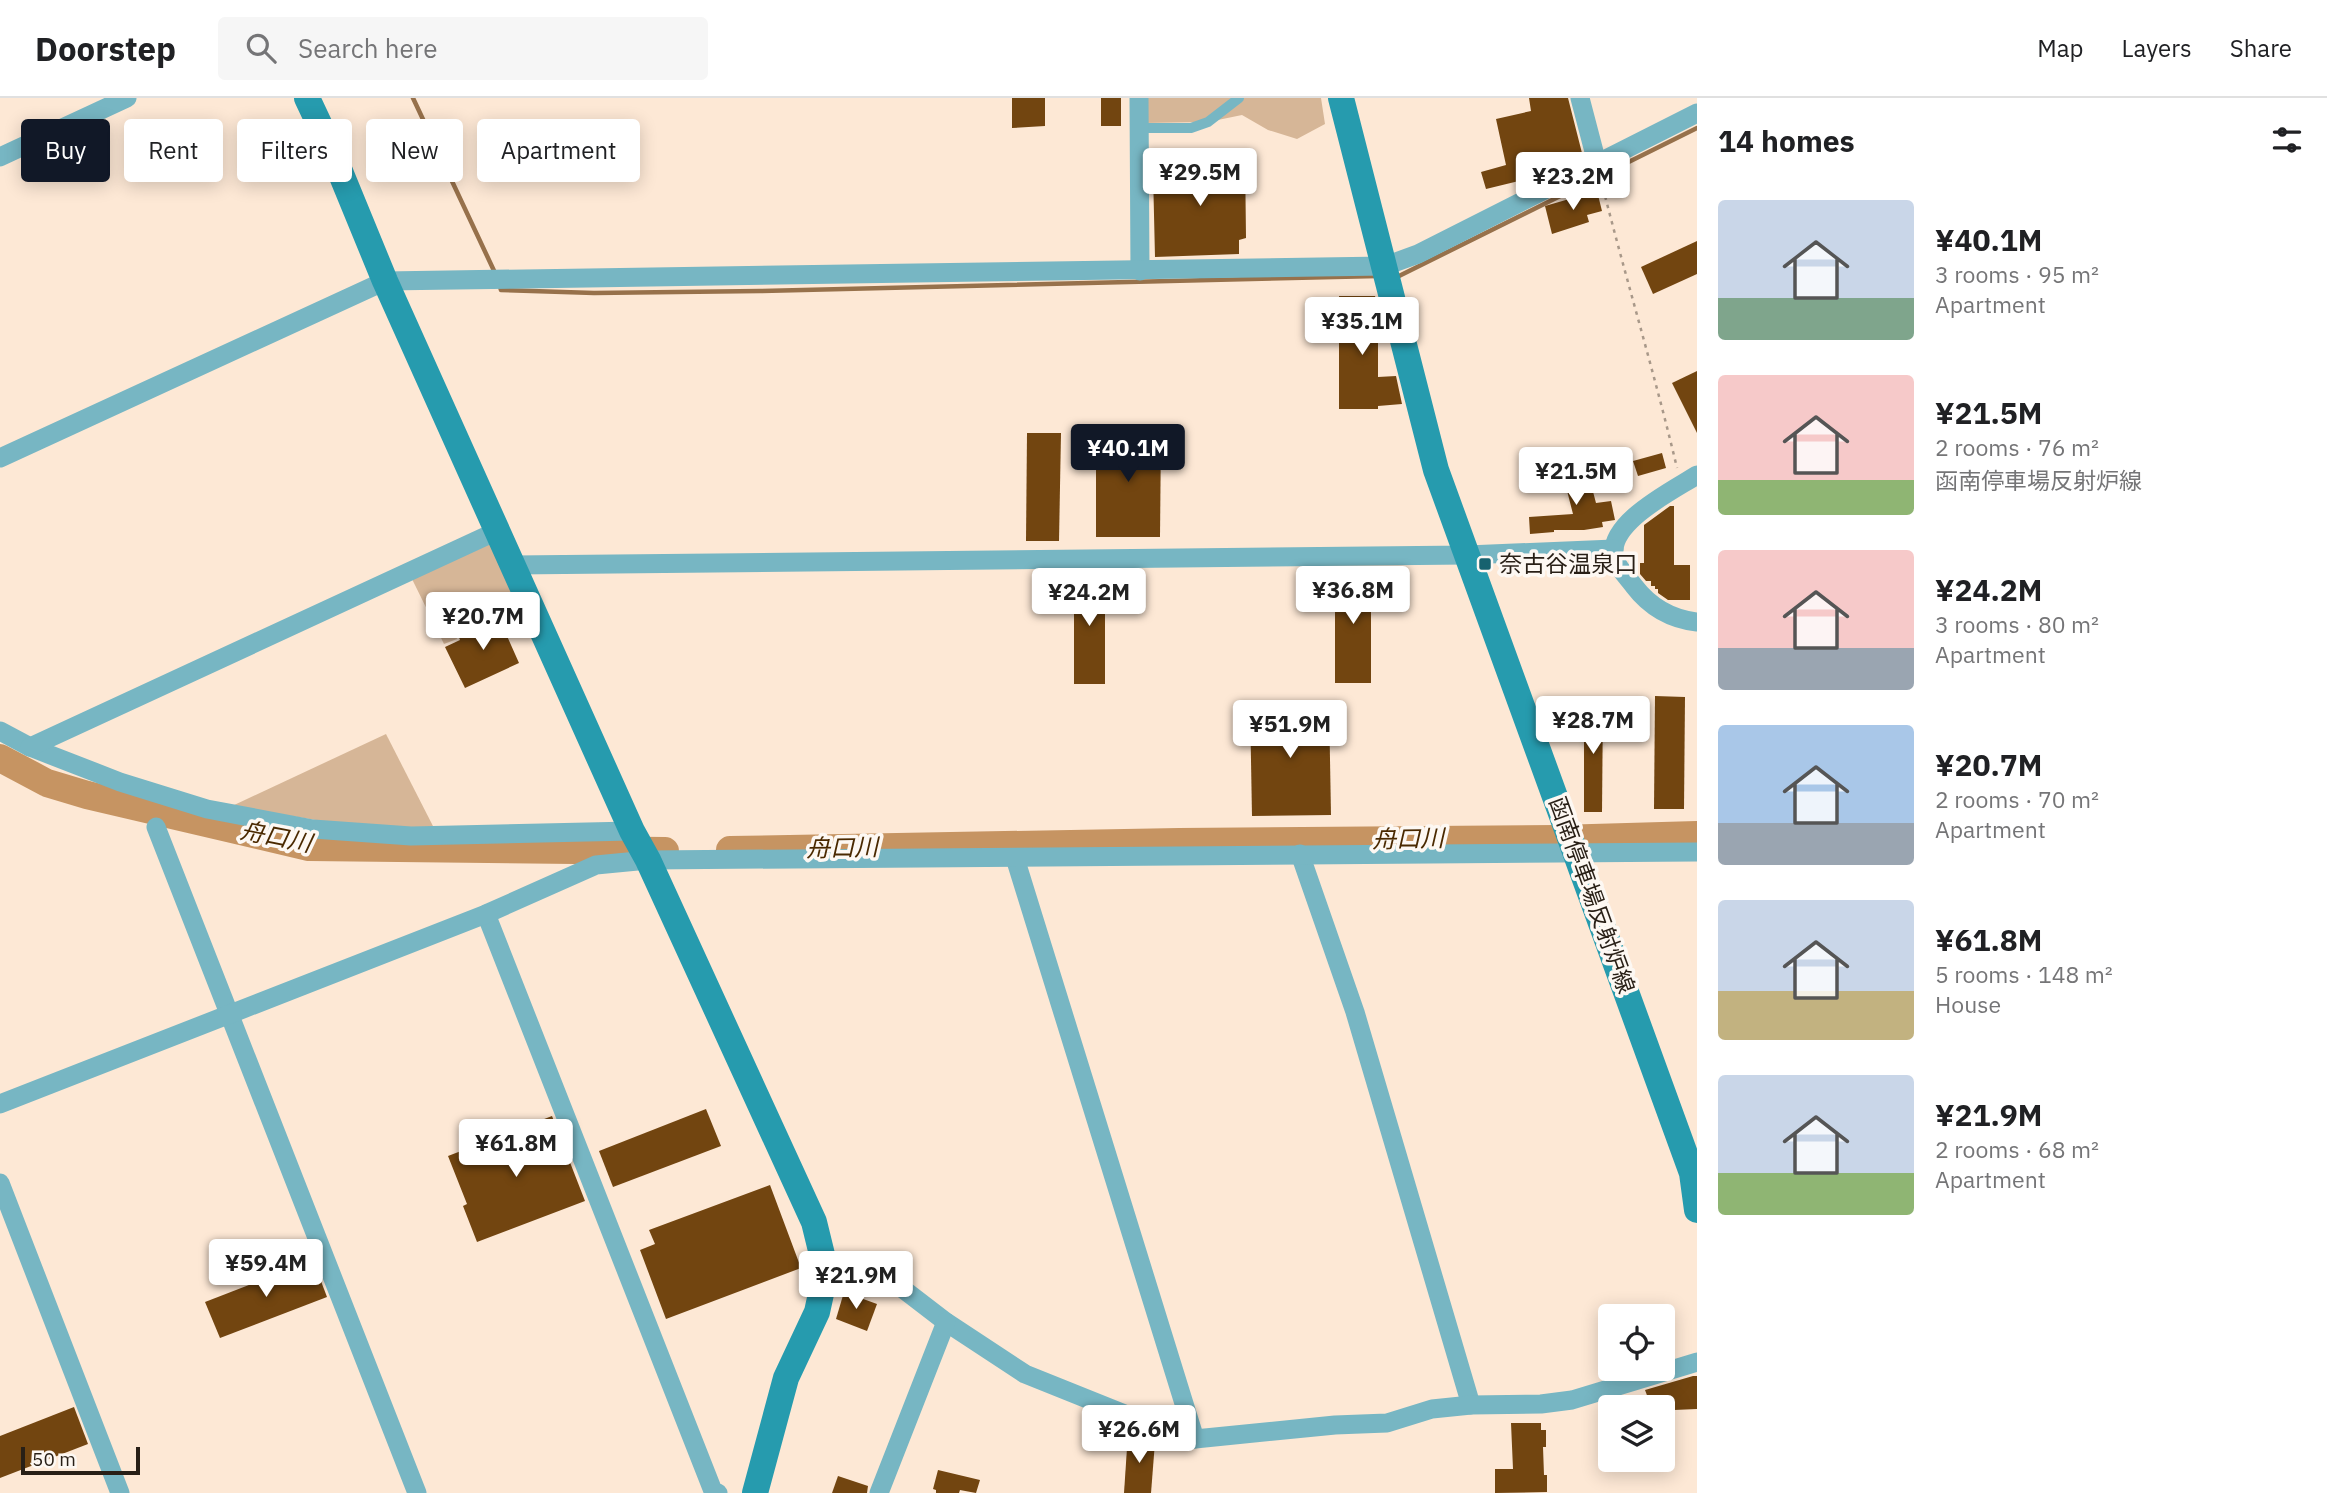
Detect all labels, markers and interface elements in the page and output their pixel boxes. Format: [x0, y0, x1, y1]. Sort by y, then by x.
search box [218, 17, 708, 80]
text: Doorstep [35, 27, 176, 70]
icon: search [242, 29, 280, 67]
text: Search here [298, 31, 437, 65]
text: Map [2037, 32, 2084, 64]
text: Layers [2122, 32, 2192, 64]
text: Share [2230, 32, 2292, 64]
chip: Buy [21, 119, 110, 182]
chip: Rent [124, 119, 223, 182]
chip: Filters [237, 119, 352, 182]
chip: New [366, 119, 463, 182]
chip: Apartment [477, 119, 640, 182]
text: 14 homes [1718, 121, 1855, 160]
icon: filters [2268, 121, 2306, 159]
pin: ¥29.5M [1143, 148, 1257, 208]
pin: ¥23.2M [1516, 152, 1630, 212]
text: ¥29.5M [1159, 156, 1241, 186]
text: ¥23.2M [1532, 160, 1614, 190]
text: ¥40.1M [1935, 220, 2042, 259]
icon: home [1774, 228, 1858, 312]
text: 3 rooms · 95 m² [1935, 259, 2099, 289]
text: Apartment [1935, 289, 2046, 319]
pin: ¥35.1M [1305, 298, 1419, 357]
text: ¥35.1M [1321, 305, 1403, 335]
text: ¥21.5M [1935, 393, 2042, 432]
icon: home [1774, 403, 1858, 487]
pin: ¥40.1M [1071, 424, 1185, 484]
text: ¥40.1M [1087, 432, 1169, 462]
text: 2 rooms · 76 m² [1935, 432, 2099, 462]
pin: ¥21.5M [1519, 448, 1633, 507]
text: ¥21.5M [1535, 455, 1617, 485]
text: 函南停車場反射炉線 [1935, 465, 2142, 495]
place label: 奈古谷温泉口 [1499, 548, 1637, 578]
marker: 奈古谷温泉口 [1477, 556, 1493, 572]
pin: ¥36.8M [1296, 566, 1410, 626]
pin: ¥24.2M [1032, 568, 1146, 628]
text: ¥24.2M [1935, 570, 2042, 609]
text: ¥36.8M [1312, 574, 1394, 604]
text: ¥24.2M [1048, 576, 1130, 606]
icon: home [1774, 578, 1858, 662]
pin: ¥20.7M [426, 592, 540, 652]
text: ¥20.7M [442, 600, 524, 630]
text: 3 rooms · 80 m² [1935, 609, 2099, 639]
text: Apartment [1935, 639, 2046, 669]
pin: ¥28.7M [1536, 696, 1650, 756]
pin: ¥51.9M [1233, 700, 1347, 760]
text: ¥28.7M [1552, 704, 1634, 734]
text: ¥51.9M [1249, 708, 1331, 738]
text: ¥20.7M [1935, 745, 2042, 784]
icon: home [1774, 753, 1858, 837]
text: 2 rooms · 70 m² [1935, 784, 2099, 814]
street label: 函南停車場反射炉線 [1543, 792, 1642, 997]
water label: 舟口川 [238, 813, 318, 859]
text: Apartment [1935, 814, 2046, 844]
water label: 舟口川 [1372, 821, 1447, 855]
water label: 舟口川 [806, 830, 881, 864]
text: ¥61.8M [1935, 920, 2042, 959]
icon: home [1774, 928, 1858, 1012]
text: 5 rooms · 148 m² [1935, 959, 2113, 989]
text: House [1935, 989, 2001, 1019]
text: ¥21.9M [1935, 1095, 2042, 1134]
icon: home [1774, 1103, 1858, 1187]
pin: ¥61.8M [459, 1119, 573, 1179]
text: ¥61.8M [475, 1127, 557, 1157]
text: 2 rooms · 68 m² [1935, 1134, 2099, 1164]
text: Apartment [1935, 1164, 2046, 1194]
pin: ¥59.4M [209, 1240, 323, 1299]
text: ¥59.4M [225, 1247, 307, 1277]
pin: ¥21.9M [799, 1252, 913, 1311]
text: ¥21.9M [815, 1259, 897, 1289]
map controls [1598, 1304, 1675, 1472]
button: locate [1598, 1304, 1675, 1381]
button: layers [1598, 1395, 1675, 1472]
pin: ¥26.6M [1082, 1406, 1196, 1465]
text: ¥26.6M [1098, 1413, 1180, 1443]
scale bar [21, 1444, 140, 1476]
text: 50 m [32, 1447, 76, 1471]

